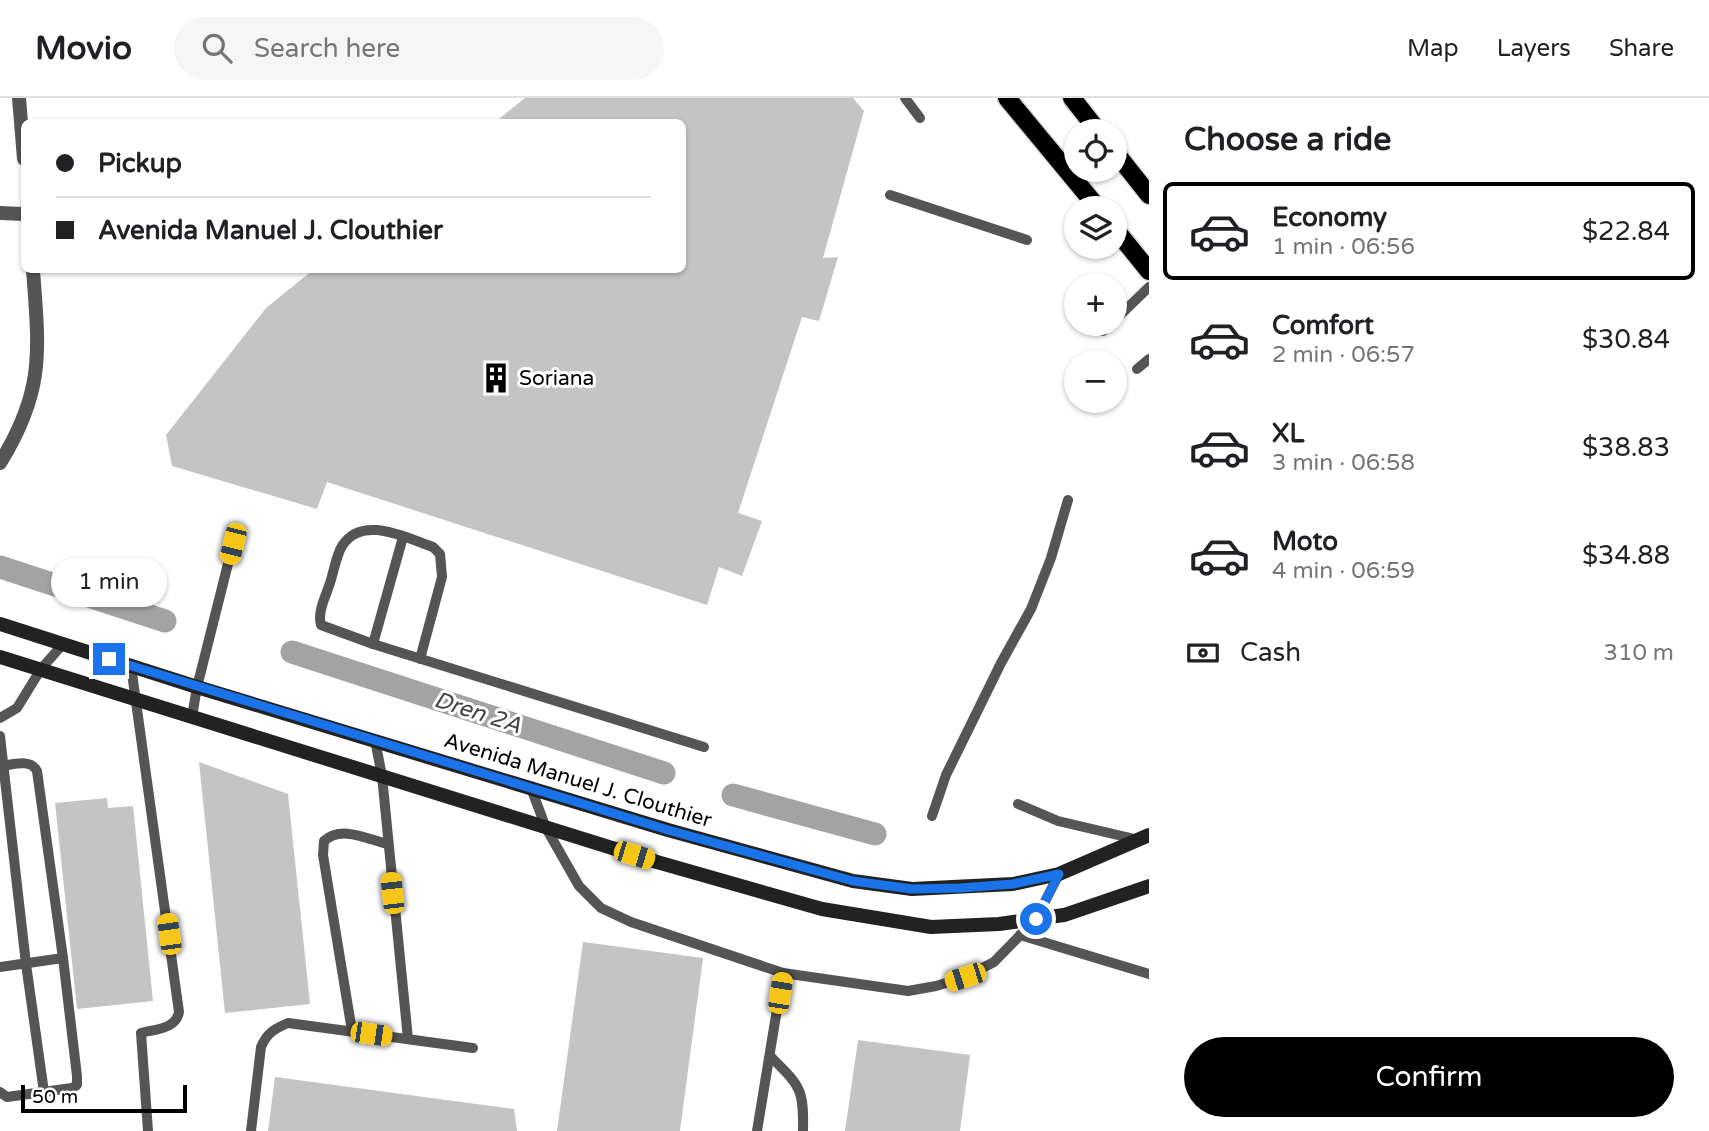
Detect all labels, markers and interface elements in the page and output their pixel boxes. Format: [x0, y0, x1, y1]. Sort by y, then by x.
search box [174, 17, 664, 80]
text: Movio [35, 29, 132, 68]
icon: search [198, 29, 236, 67]
text: Search here [254, 33, 400, 64]
text: Map [1407, 34, 1459, 63]
text: Layers [1497, 34, 1571, 63]
text: Share [1609, 34, 1674, 63]
map controls [1064, 119, 1127, 413]
button: locate [1064, 119, 1127, 182]
text: Choose a ride [1184, 121, 1391, 159]
text: Pickup [98, 148, 182, 179]
button: layers [1064, 196, 1127, 259]
icon: car [1188, 200, 1251, 263]
text: Economy [1272, 202, 1387, 233]
text: Avenida Manuel J. Clouthier [98, 215, 443, 246]
text: $22.84 [1582, 216, 1670, 247]
text: 1 min · 06:56 [1272, 233, 1415, 261]
button: + [1064, 273, 1127, 336]
icon: car [1188, 308, 1251, 371]
text: Comfort [1272, 310, 1374, 341]
text: $30.84 [1582, 324, 1670, 355]
text: 2 min · 06:57 [1272, 341, 1415, 369]
button: − [1064, 350, 1127, 413]
building icon: Soriana [479, 361, 513, 395]
place label: Soriana [519, 366, 594, 391]
icon: car [1188, 416, 1251, 479]
text: XL [1272, 418, 1304, 449]
text: $38.83 [1582, 432, 1670, 463]
text: 3 min · 06:58 [1272, 449, 1415, 477]
car [218, 521, 249, 567]
icon: car [1188, 524, 1251, 587]
text: Moto [1272, 526, 1338, 557]
text: $34.88 [1582, 540, 1670, 571]
text: 4 min · 06:59 [1272, 557, 1415, 585]
callout: 1 min [51, 558, 167, 606]
text: 1 min [78, 568, 140, 596]
icon: cash [1184, 634, 1222, 672]
text: Cash [1240, 637, 1301, 668]
text: 310 m [1604, 639, 1674, 667]
route end [93, 643, 125, 675]
water label: Dren 2A [431, 686, 525, 740]
street label: Avenida Manuel J. Clouthier [441, 728, 715, 833]
car [611, 839, 658, 871]
car [380, 871, 405, 915]
route start [1020, 903, 1052, 935]
car [156, 912, 183, 956]
car [942, 961, 989, 993]
car [767, 971, 794, 1015]
car [349, 1021, 394, 1047]
button: Confirm [1184, 1037, 1674, 1117]
scale bar [21, 1082, 187, 1114]
text: 50 m [32, 1086, 78, 1108]

